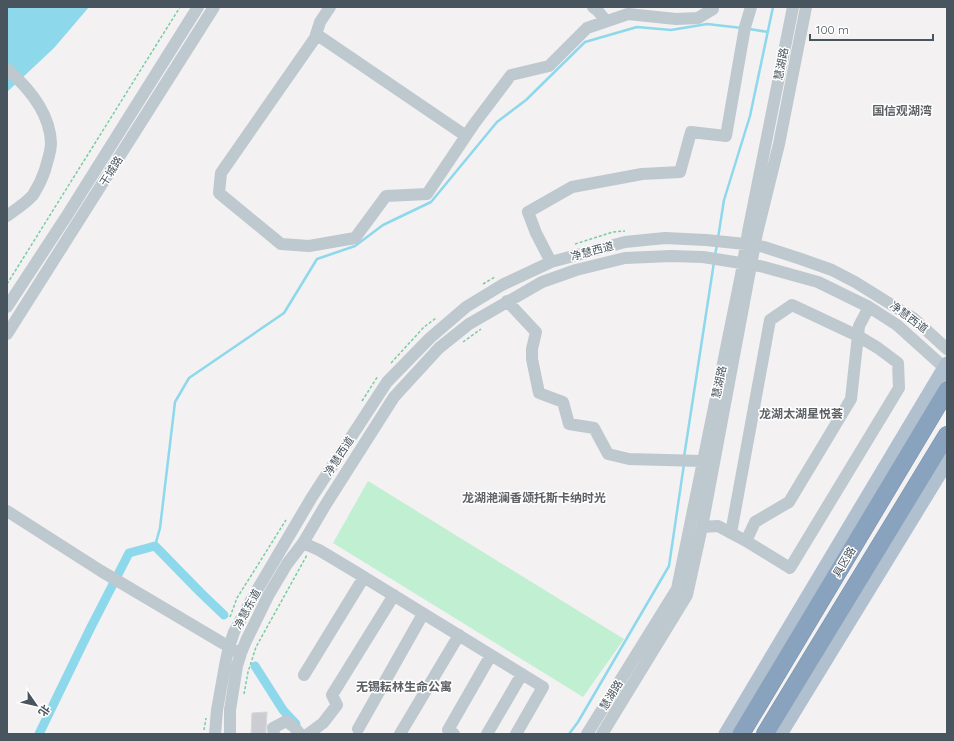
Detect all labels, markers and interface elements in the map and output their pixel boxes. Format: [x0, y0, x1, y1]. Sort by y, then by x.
scale bar [810, 16, 933, 42]
text: 100 m [816, 22, 849, 37]
street label: 慧湖路 [771, 46, 791, 82]
district label: 国信观湖湾 [872, 103, 932, 118]
street label: 干城路 [96, 153, 126, 189]
street label: 净慧西道 [569, 239, 615, 263]
street label: 净慧西道 [887, 298, 931, 336]
street label: 慧湖路 [709, 364, 729, 400]
district label: 龙湖太湖星悦荟 [759, 406, 843, 421]
street label: 净慧西道 [321, 434, 357, 478]
district label: 龙湖滟澜香颂托斯卡纳时光 [462, 490, 606, 505]
street label: 具区路 [830, 544, 858, 580]
street label: 净慧东道 [230, 586, 264, 632]
street label: 慧湖路 [596, 677, 626, 713]
district label: 无锡耘林生命公寓 [356, 679, 452, 694]
north arrow [16, 685, 56, 725]
text: 北 [35, 702, 53, 719]

